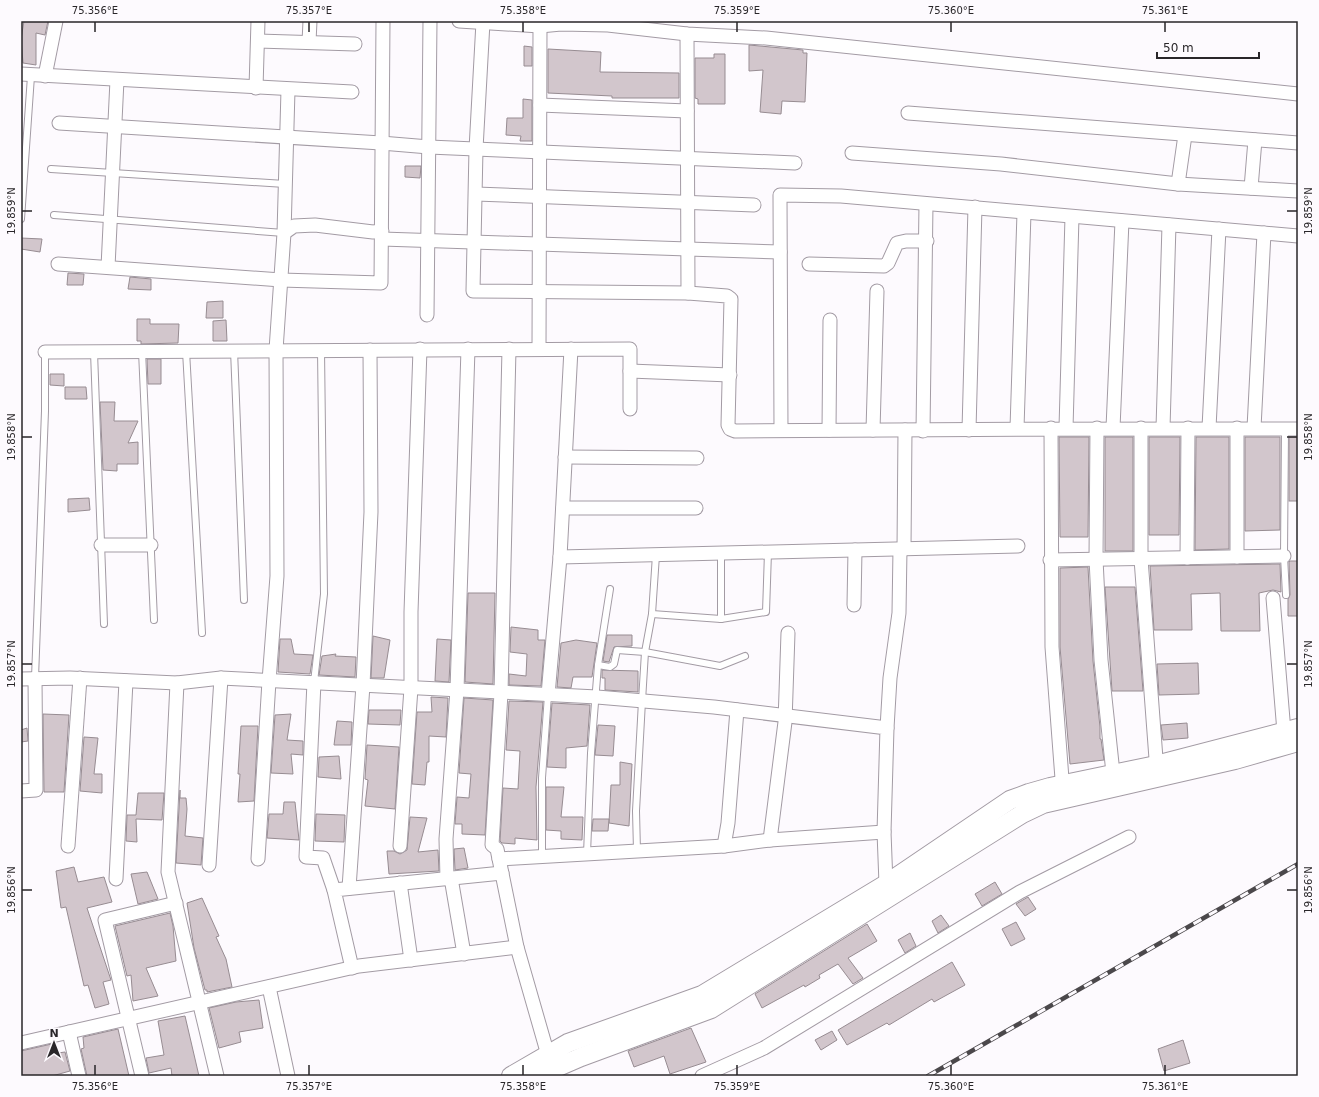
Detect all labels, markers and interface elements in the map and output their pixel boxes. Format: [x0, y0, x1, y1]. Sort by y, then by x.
text: 75.356°E [72, 5, 118, 16]
text: 75.357°E [286, 5, 332, 16]
text: 75.358°E [500, 5, 546, 16]
text: 75.359°E [714, 5, 760, 16]
text: 75.360°E [928, 5, 974, 16]
text: 75.361°E [1142, 5, 1188, 16]
scale bar [1157, 34, 1259, 60]
text: 50 m [1163, 41, 1194, 55]
text: 19.859°N [6, 187, 17, 235]
text: 19.859°N [1303, 187, 1314, 235]
text: 19.858°N [6, 413, 17, 461]
text: 19.858°N [1303, 413, 1314, 461]
text: 19.857°N [6, 640, 17, 688]
text: 19.857°N [1303, 640, 1314, 688]
text: 19.856°N [6, 866, 17, 914]
text: 19.856°N [1303, 866, 1314, 914]
north arrow [34, 1023, 74, 1063]
text: N [49, 1027, 59, 1040]
text: 75.356°E [72, 1081, 118, 1092]
text: 75.357°E [286, 1081, 332, 1092]
text: 75.358°E [500, 1081, 546, 1092]
text: 75.359°E [714, 1081, 760, 1092]
text: 75.360°E [928, 1081, 974, 1092]
text: 75.361°E [1142, 1081, 1188, 1092]

